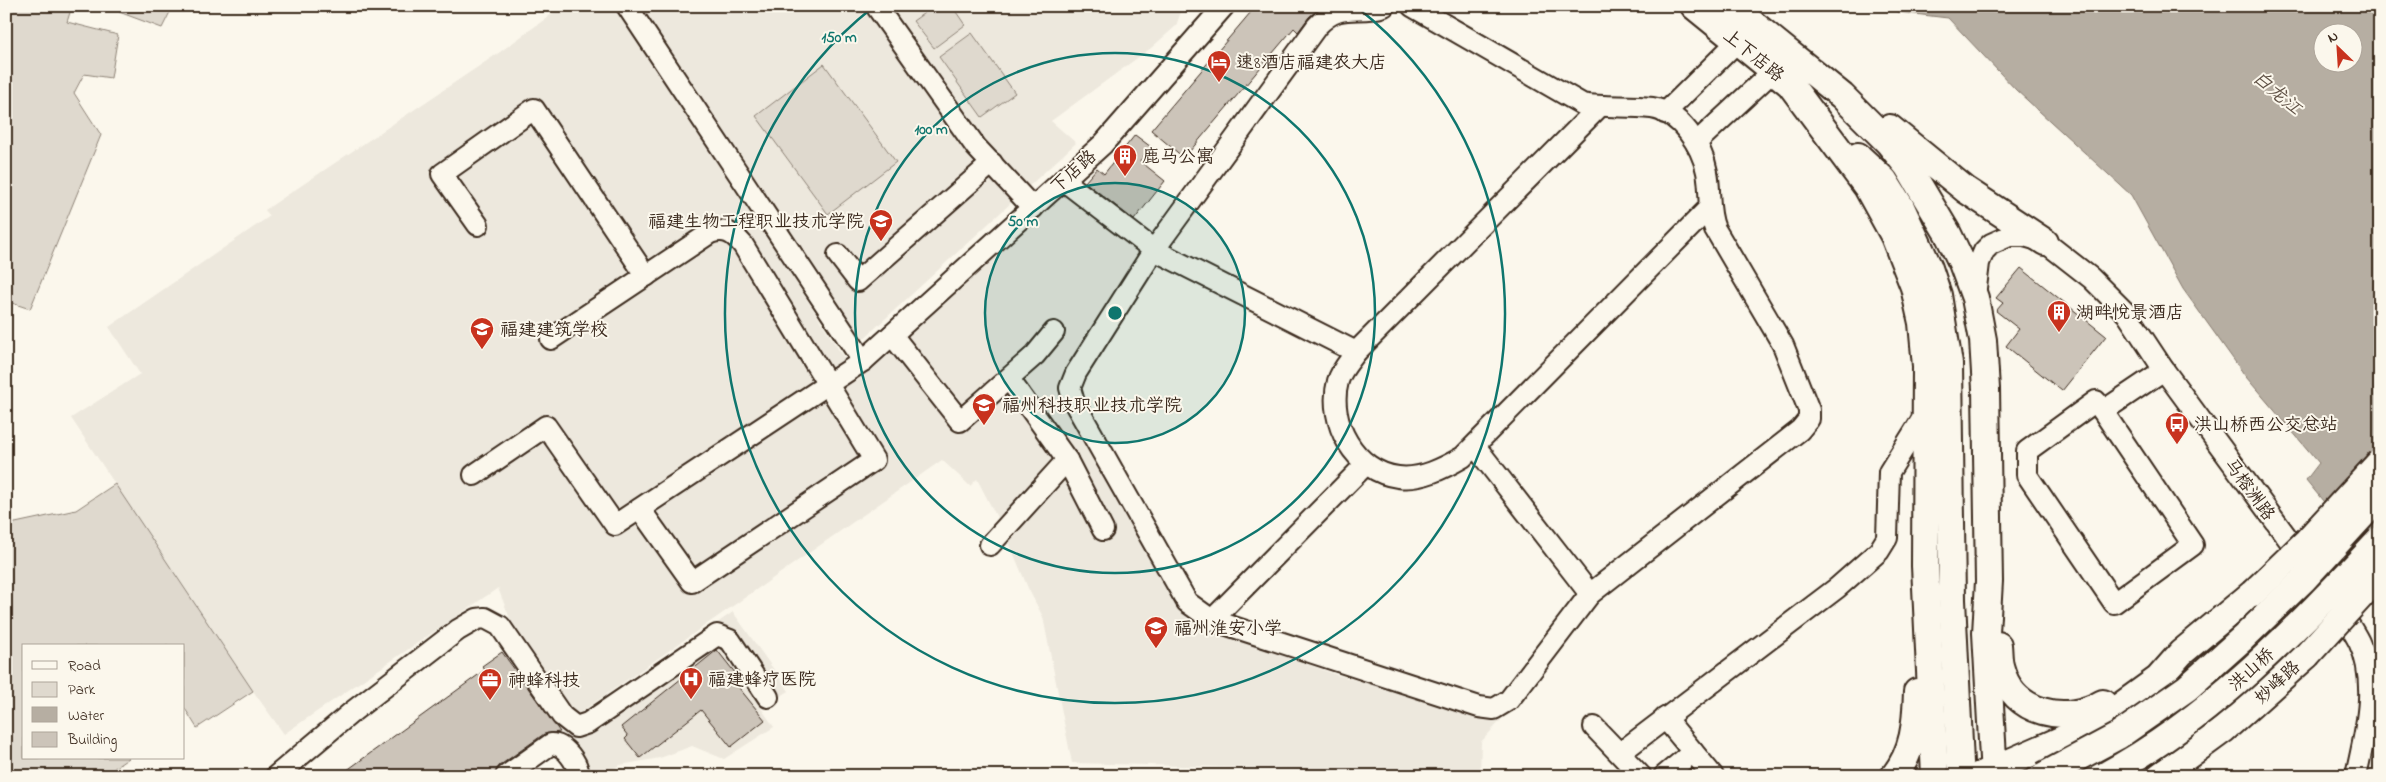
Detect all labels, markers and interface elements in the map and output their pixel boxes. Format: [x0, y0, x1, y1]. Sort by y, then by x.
north arrow [2314, 22, 2364, 72]
street label: 上下店路 [1717, 24, 1789, 89]
text: N [2324, 26, 2342, 49]
text: 150 m [821, 27, 857, 49]
hotel icon: 速8酒店福建农大店 [1206, 49, 1232, 83]
place label: 速8酒店福建农大店 [1236, 51, 1387, 77]
water label: 白龙江 [2246, 65, 2308, 123]
text: 100 m [914, 119, 948, 141]
building icon: 鹿马公寓 [1112, 143, 1138, 177]
street label: 下店路 [1046, 145, 1103, 200]
place label: 鹿马公寓 [1142, 145, 1214, 171]
school or university icon: 福建生物工程职业技术学院 [868, 208, 894, 242]
place label: 福建生物工程职业技术学院 [648, 210, 864, 236]
text: 50 m [1008, 211, 1039, 233]
building icon: 湖畔悦景酒店 [2046, 299, 2072, 333]
place label: 湖畔悦景酒店 [2076, 301, 2184, 327]
centre of rings [1106, 304, 1124, 322]
school or university icon: 福建建筑学校 [469, 316, 495, 350]
place label: 福建建筑学校 [500, 318, 608, 344]
school or university icon: 福州科技职业技术学院 [971, 392, 997, 426]
place label: 福州科技职业技术学院 [1002, 394, 1182, 420]
bus stop icon: 洪山桥西公交总站 [2164, 411, 2190, 445]
place label: 洪山桥西公交总站 [2194, 413, 2338, 439]
street label: 马榕洲路 [2217, 453, 2280, 527]
school or university icon: 福州淮安小学 [1143, 615, 1169, 649]
place label: 福州淮安小学 [1174, 617, 1282, 643]
street label: 洪山桥 [2224, 643, 2281, 698]
legend [22, 644, 185, 760]
text: Road [68, 655, 101, 677]
street label: 妙峰路 [2250, 656, 2307, 711]
hospital icon: 福建蜂疗医院 [678, 666, 704, 700]
office icon: 神蜂科技 [477, 667, 503, 701]
place label: 福建蜂疗医院 [708, 668, 816, 694]
place label: 神蜂科技 [508, 669, 580, 695]
text: Park [68, 679, 96, 701]
text: Water [68, 705, 104, 727]
text: Building [67, 729, 117, 752]

